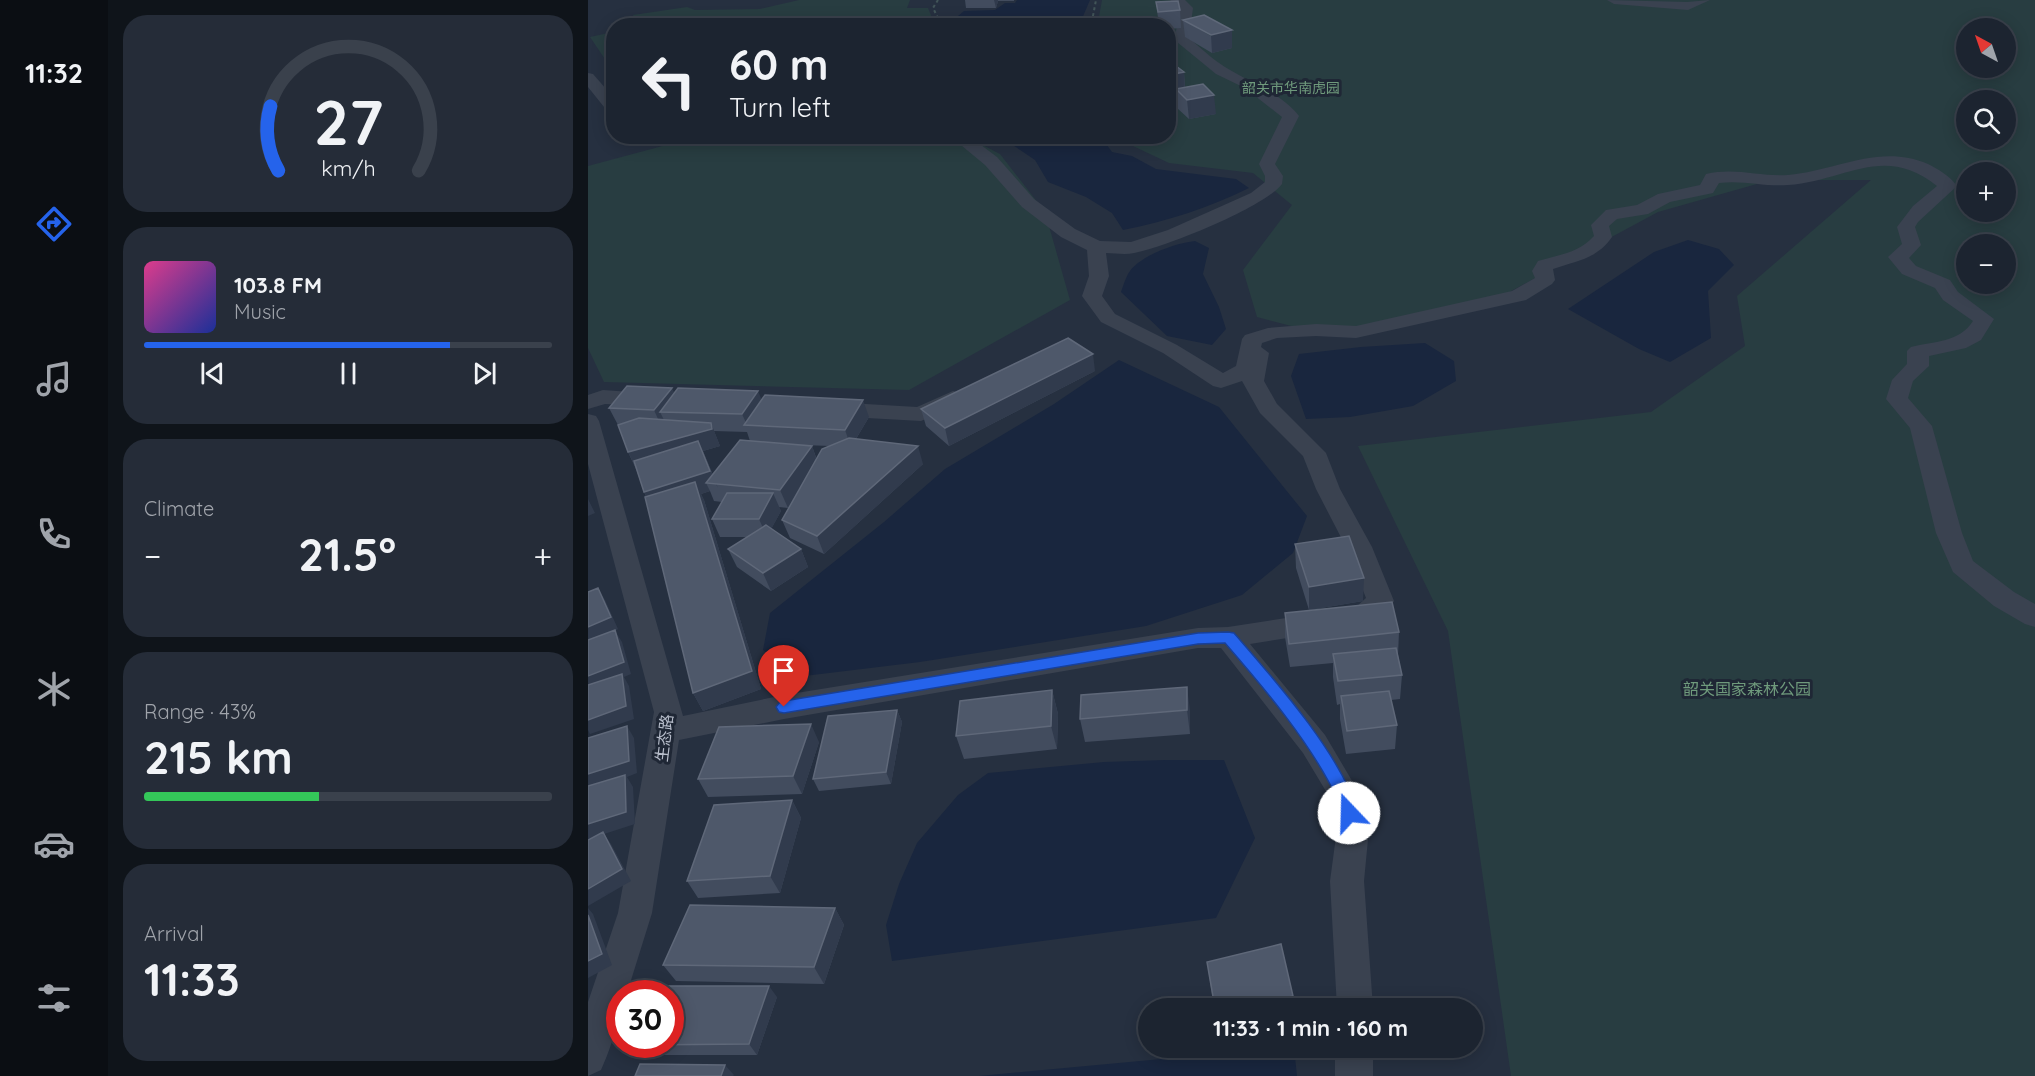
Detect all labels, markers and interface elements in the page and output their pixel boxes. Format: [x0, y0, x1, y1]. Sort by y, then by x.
north arrow [1956, 18, 2016, 78]
map controls [1956, 18, 2016, 294]
text: 60 m [729, 38, 829, 91]
icon: left [630, 42, 708, 120]
text: 11:32 [25, 56, 83, 90]
park label: 韶关市华南虎园 [1242, 79, 1340, 97]
text: 27 [313, 83, 383, 161]
text: Turn left [729, 90, 831, 124]
button: search [1956, 90, 2016, 150]
text: km/h [321, 155, 375, 181]
button: + [1956, 162, 2016, 222]
icon: directions [33, 203, 75, 245]
button: − [1956, 234, 2016, 294]
text: 103.8 FM [234, 271, 322, 299]
text: Music [234, 299, 286, 324]
icon: previous [196, 357, 229, 390]
icon: pause [332, 357, 365, 390]
icon: next [468, 357, 501, 390]
icon: music [33, 358, 75, 400]
text: Climate [144, 496, 214, 521]
icon: phone [33, 513, 75, 555]
text: 21.5° [298, 526, 396, 582]
text: − [144, 535, 161, 576]
text: + [533, 535, 552, 576]
pin [758, 645, 809, 707]
icon: arrive [767, 654, 800, 687]
icon: climate [33, 668, 75, 710]
park label: 韶关国家森林公园 [1683, 679, 1811, 699]
text: Range · 43% [144, 699, 256, 724]
street label: 生态路 [651, 713, 677, 763]
text: 215 km [144, 729, 293, 785]
position arrow [1317, 781, 1381, 845]
icon: car [33, 823, 75, 865]
text: Arrival [144, 921, 204, 946]
text: 11:33 [144, 951, 240, 1007]
icon: filters [33, 977, 75, 1019]
speed limit sign: 30 [606, 980, 684, 1058]
text: 11:33 · 1 min · 160 m [1213, 1014, 1408, 1042]

